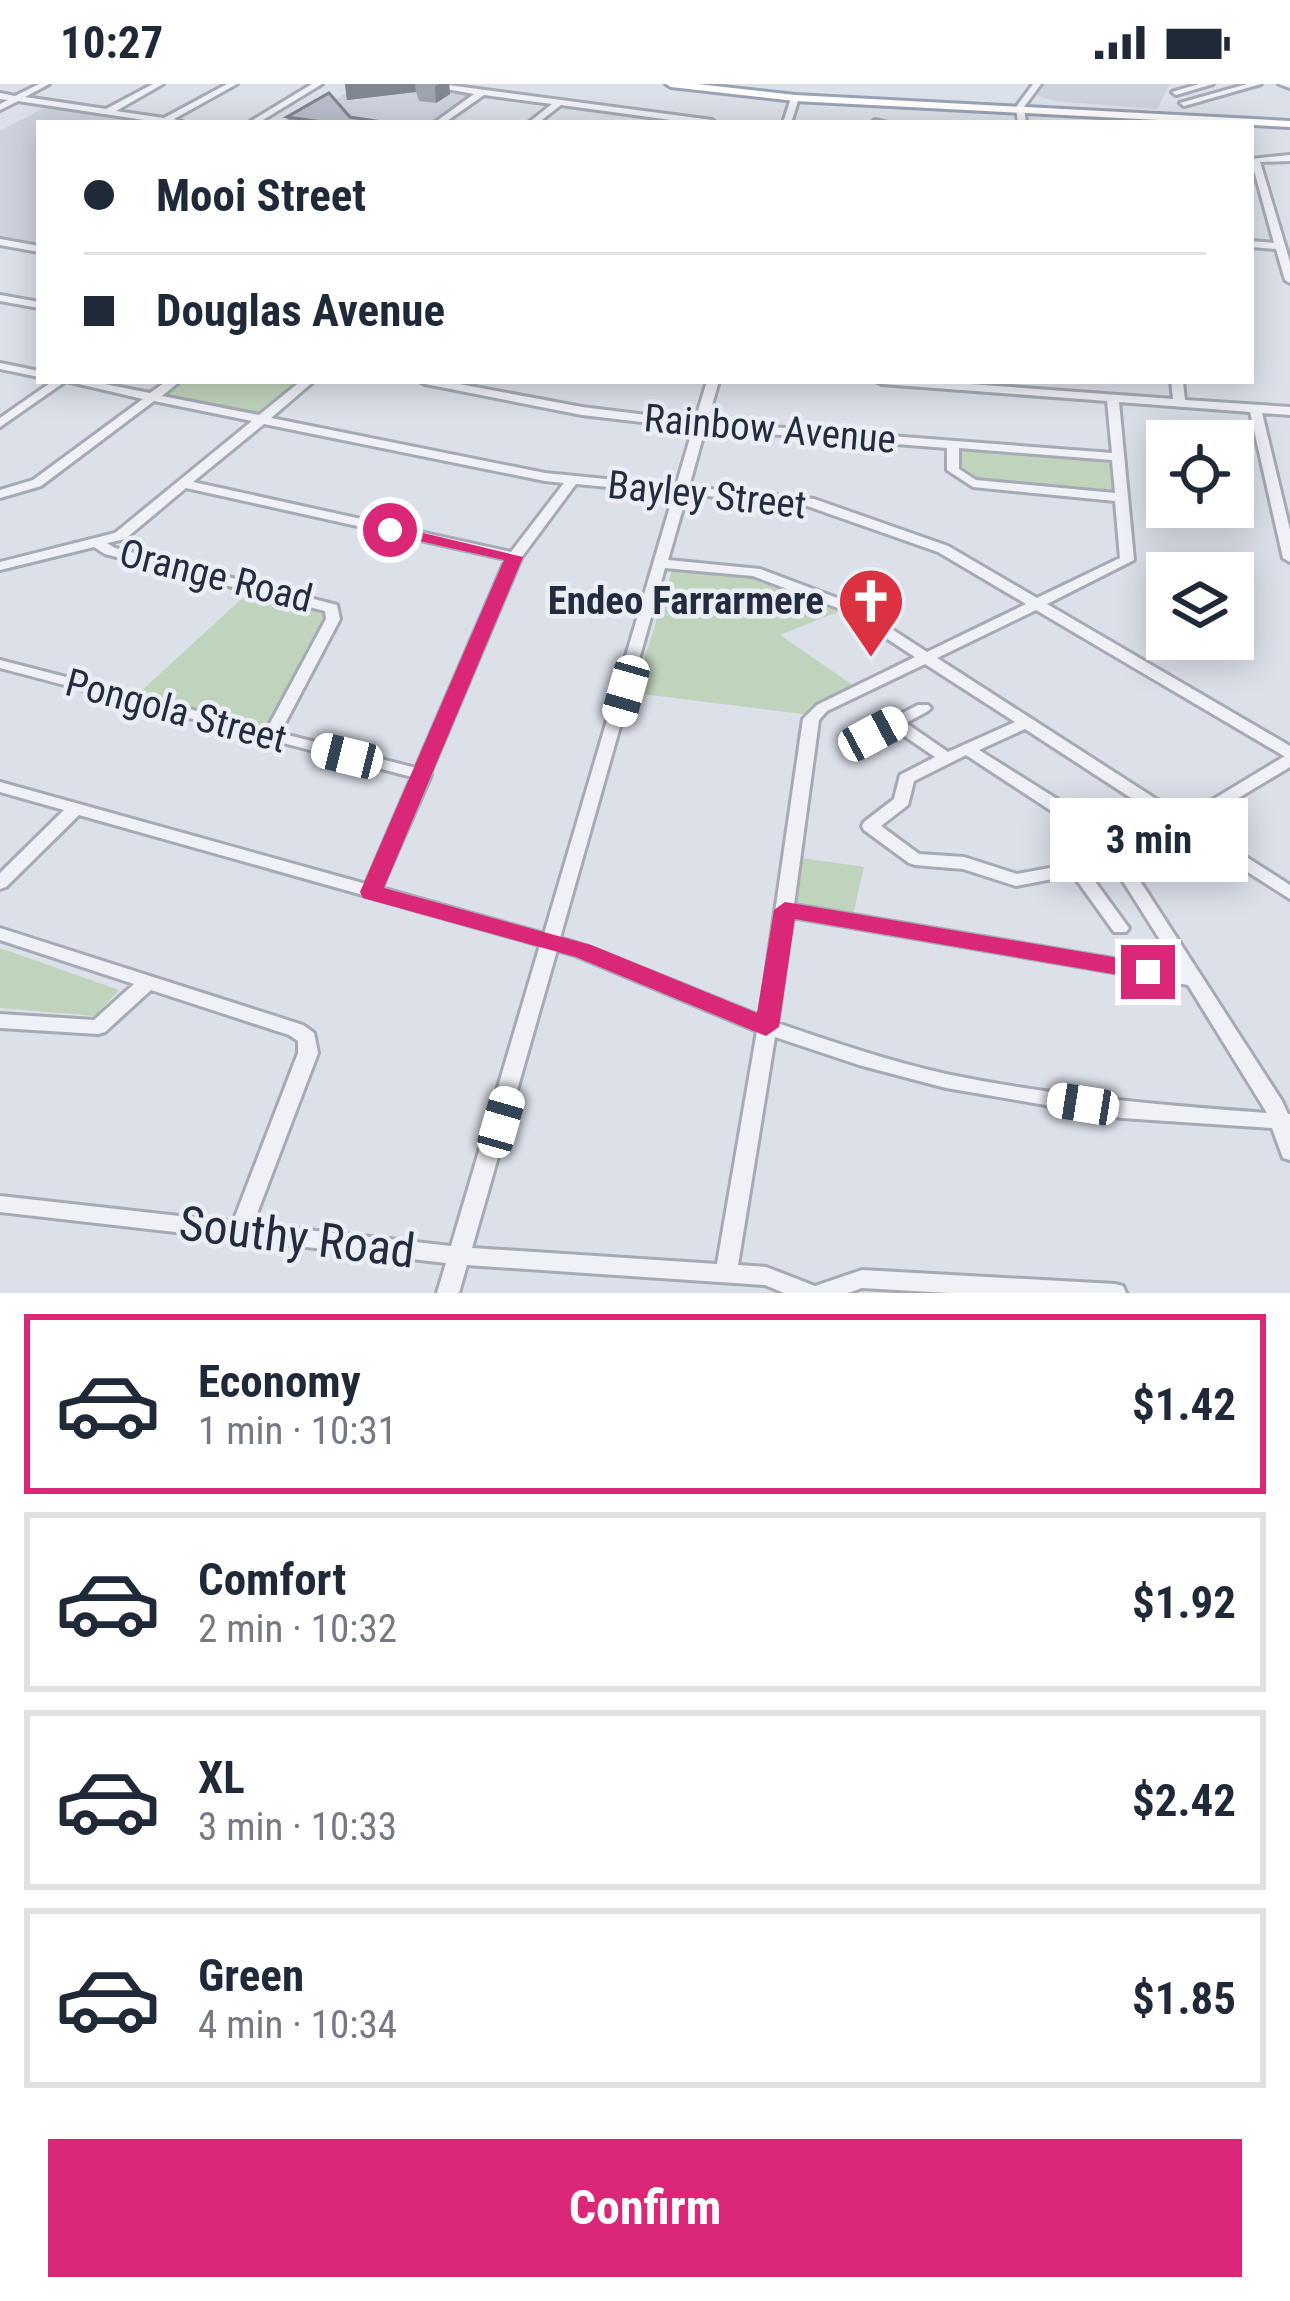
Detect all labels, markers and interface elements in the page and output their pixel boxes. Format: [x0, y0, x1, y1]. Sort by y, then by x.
text: 10:27 [60, 16, 163, 69]
text: Mooi Street [156, 169, 366, 222]
text: Douglas Avenue [156, 284, 445, 337]
street label: Rainbow Avenue [642, 395, 898, 463]
map controls [1146, 420, 1254, 660]
button: locate [1146, 420, 1254, 528]
street label: Bayley Street [605, 462, 809, 528]
route start [363, 503, 417, 557]
street label: Orange Road [115, 530, 317, 622]
button: layers [1146, 552, 1254, 660]
church icon: Endeo Farrarmere [836, 566, 906, 660]
place label: Endeo Farrarmere [548, 578, 824, 624]
car [599, 651, 653, 731]
street label: Pongola Street [61, 659, 291, 763]
car [833, 701, 913, 767]
car [308, 730, 386, 782]
callout: 3 min [1049, 798, 1247, 882]
text: 3 min [1106, 817, 1192, 863]
route end [1121, 945, 1175, 999]
car [1045, 1081, 1121, 1127]
car [474, 1082, 528, 1162]
street label: Southy Road [176, 1194, 418, 1280]
icon: car [54, 1350, 162, 1458]
text: Economy [198, 1355, 361, 1408]
text: $1.42 [1132, 1378, 1236, 1431]
text: 1 min · 10:31 [198, 1408, 397, 1454]
icon: car [54, 1548, 162, 1656]
text: Comfort [198, 1553, 346, 1606]
text: $1.92 [1132, 1576, 1236, 1629]
text: 2 min · 10:32 [198, 1606, 397, 1652]
icon: car [54, 1746, 162, 1854]
text: XL [198, 1751, 245, 1804]
text: $2.42 [1132, 1774, 1236, 1827]
text: 3 min · 10:33 [198, 1804, 397, 1850]
icon: car [54, 1944, 162, 2052]
text: Green [198, 1949, 304, 2002]
text: $1.85 [1132, 1972, 1236, 2025]
text: 4 min · 10:34 [198, 2002, 397, 2048]
button: Confirm [48, 2139, 1242, 2277]

